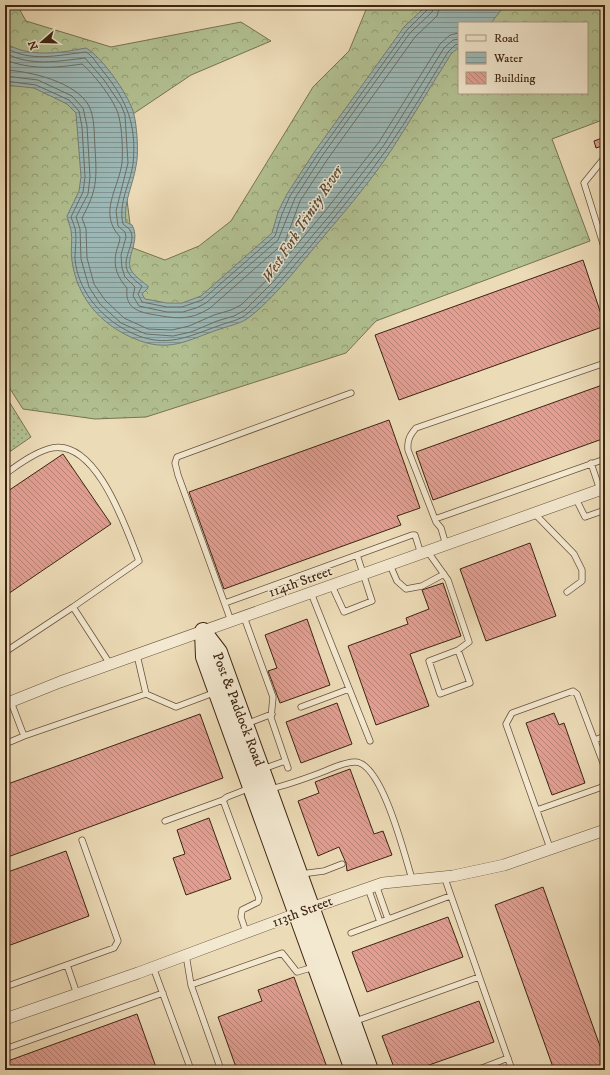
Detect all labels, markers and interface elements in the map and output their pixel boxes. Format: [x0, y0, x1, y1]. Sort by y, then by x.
north arrow [22, 22, 62, 62]
legend [458, 22, 588, 94]
text: Road [494, 31, 519, 46]
text: N [25, 38, 42, 52]
text: Water [493, 51, 523, 66]
text: Building [494, 71, 535, 86]
water label: West Fork Trinity River [258, 161, 348, 286]
street label: 114th Street [266, 562, 335, 602]
street label: Post & Paddock Road [208, 650, 268, 769]
street label: 113th Street [270, 892, 336, 932]

